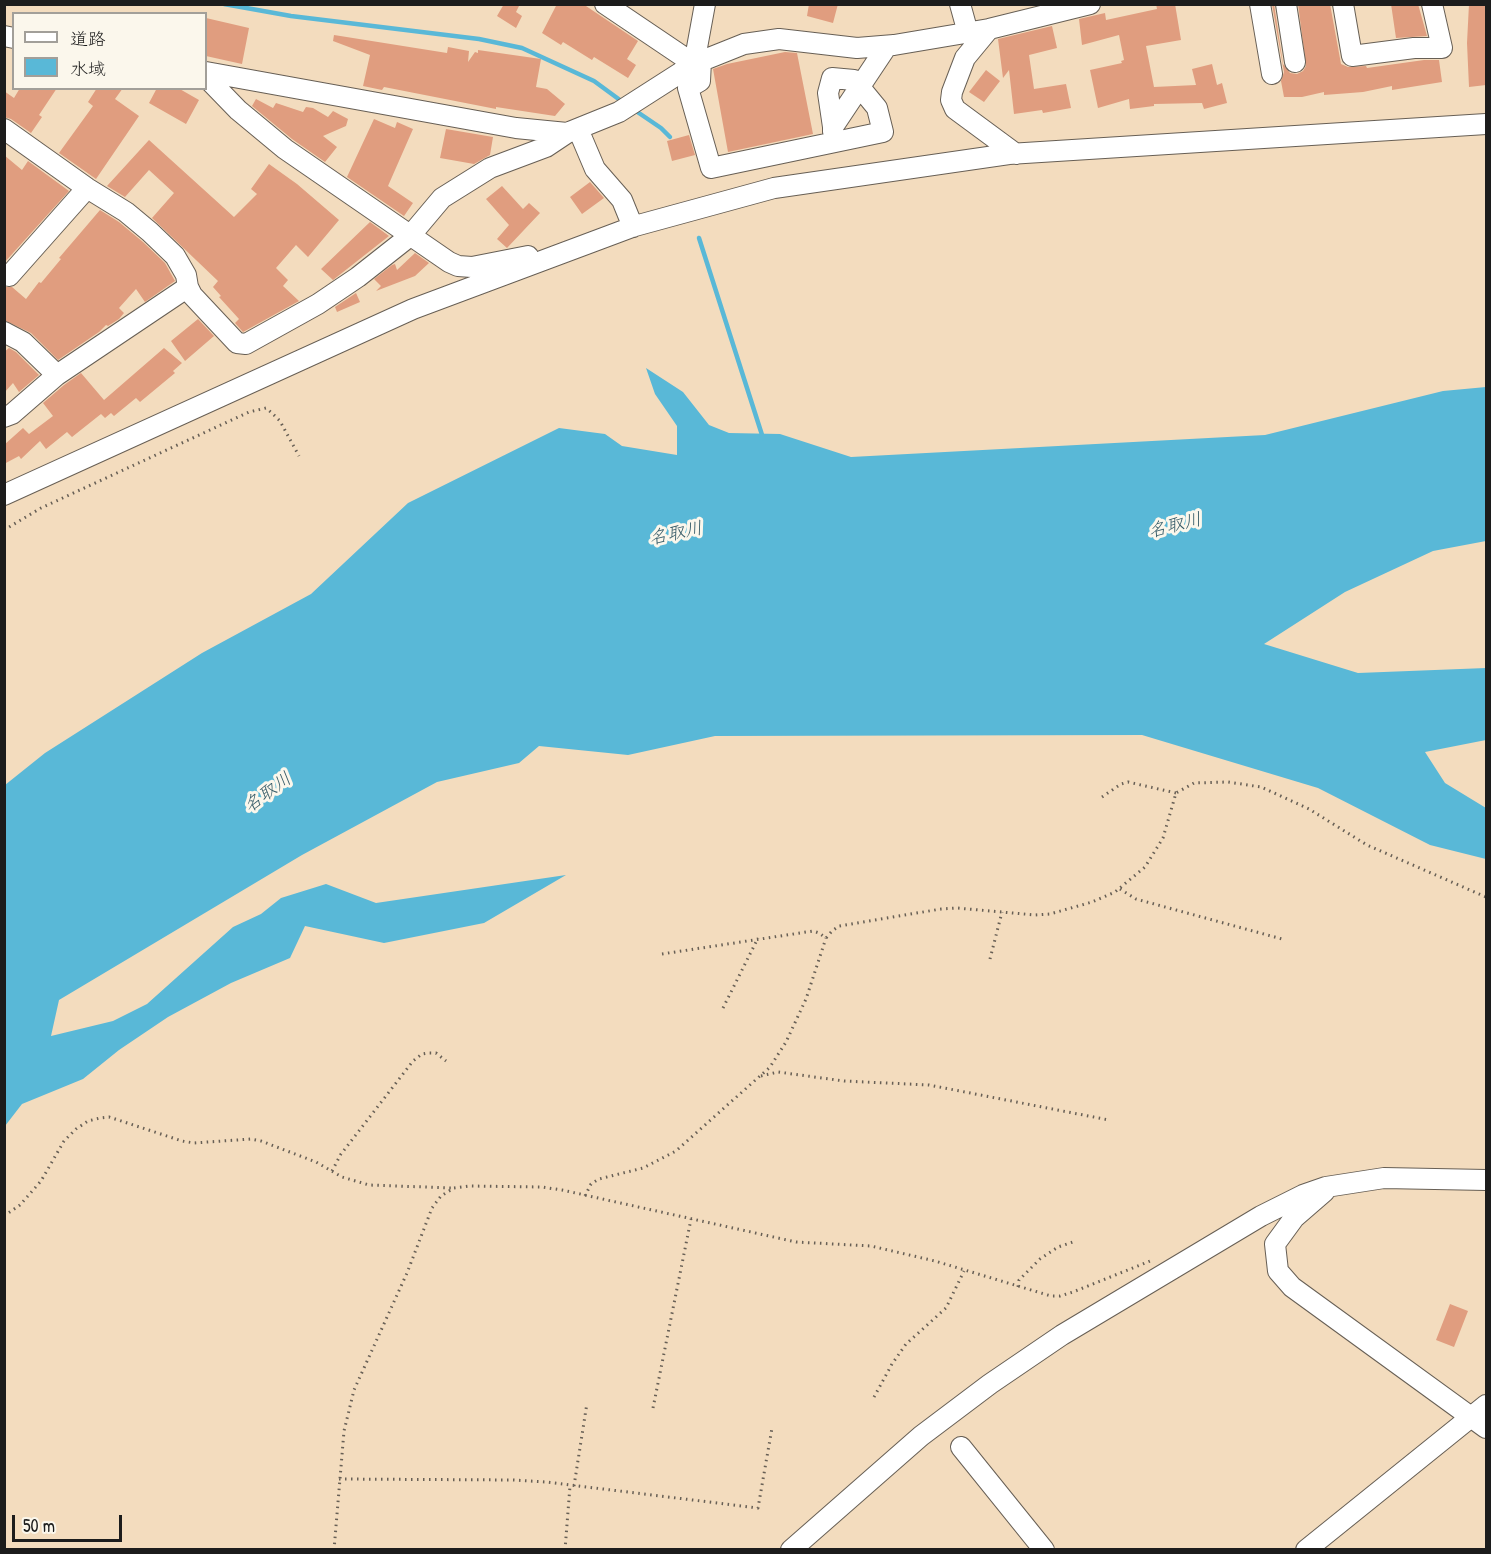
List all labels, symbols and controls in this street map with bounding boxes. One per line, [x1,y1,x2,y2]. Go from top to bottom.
legend [12,12,207,90]
text: 道路 [70,26,106,51]
text: 水域 [70,56,106,81]
water label: 名取川 [1146,509,1204,543]
water label: 名取川 [647,518,705,550]
water label: 名取川 [240,768,296,818]
scale bar [15,1503,124,1541]
text: 50 m [23,1513,55,1538]

